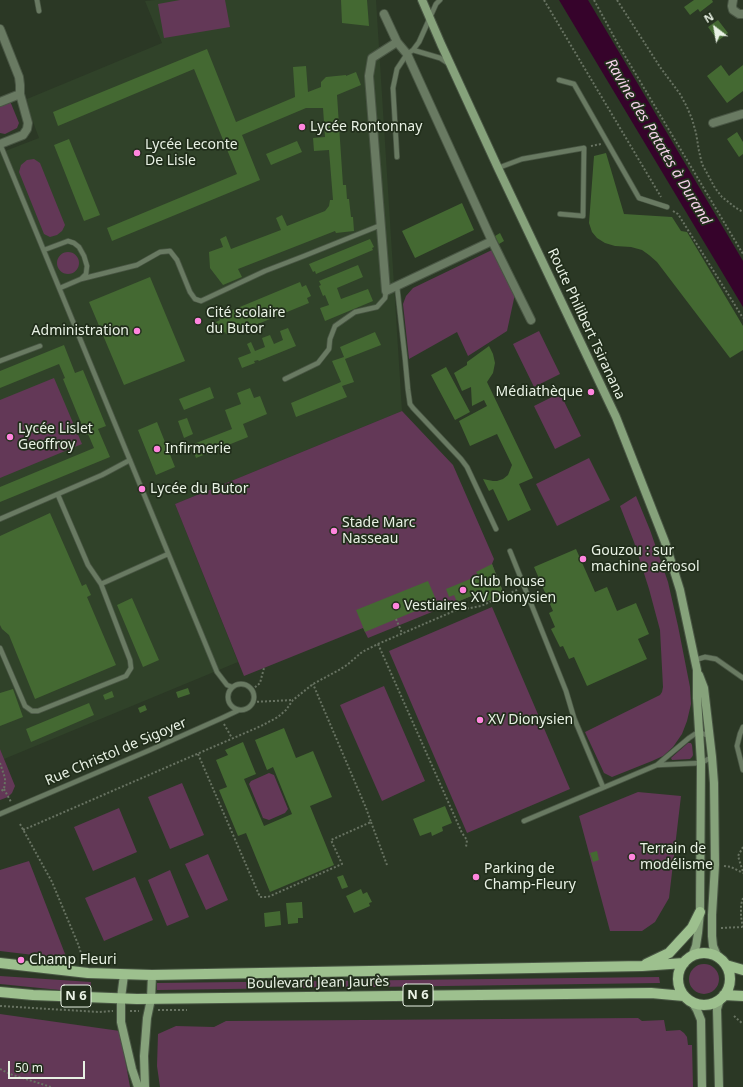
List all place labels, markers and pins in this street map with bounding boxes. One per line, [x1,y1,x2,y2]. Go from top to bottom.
place label: Lycée Rontonnay [310,119,422,135]
marker: Lycée Rontonnay [297,122,307,132]
place label: Lycée Leconte De Lisle [145,137,238,170]
marker: Lycée Leconte De Lisle [132,148,142,158]
place label: Cité scolaire du Butor [206,305,285,338]
marker: Cité scolaire du Butor [193,316,203,326]
place label: Administration [32,323,129,339]
marker: Administration [132,326,142,336]
place label: Médiathèque [496,384,583,400]
marker: Médiathèque [586,387,596,397]
place label: Lycée Lislet Geoffroy [18,421,93,454]
marker: Lycée Lislet Geoffroy [5,432,15,442]
place label: Infirmerie [165,441,231,457]
marker: Infirmerie [152,444,162,454]
place label: Lycée du Butor [150,481,249,497]
marker: Lycée du Butor [137,484,147,494]
place label: Stade Marc Nasseau [342,515,416,548]
marker: Stade Marc Nasseau [329,526,339,536]
place label: Gouzou : sur machine aérosol [591,543,700,576]
marker: Gouzou : sur machine aérosol [578,554,588,564]
place label: Club house XV Dionysien [471,574,556,606]
marker: Club house XV Dionysien [458,585,468,595]
place label: Vestiaires [404,598,467,614]
marker: Vestiaires [391,601,401,611]
place label: XV Dionysien [488,712,573,728]
marker: XV Dionysien [475,715,485,725]
place label: Terrain de modélisme [640,841,713,874]
marker: Terrain de modélisme [627,852,637,862]
place label: Parking de Champ-Fleury [484,861,576,894]
marker: Parking de Champ-Fleury [471,872,481,882]
place label: Champ Fleuri [29,952,117,968]
marker: Champ Fleuri [16,955,26,965]

